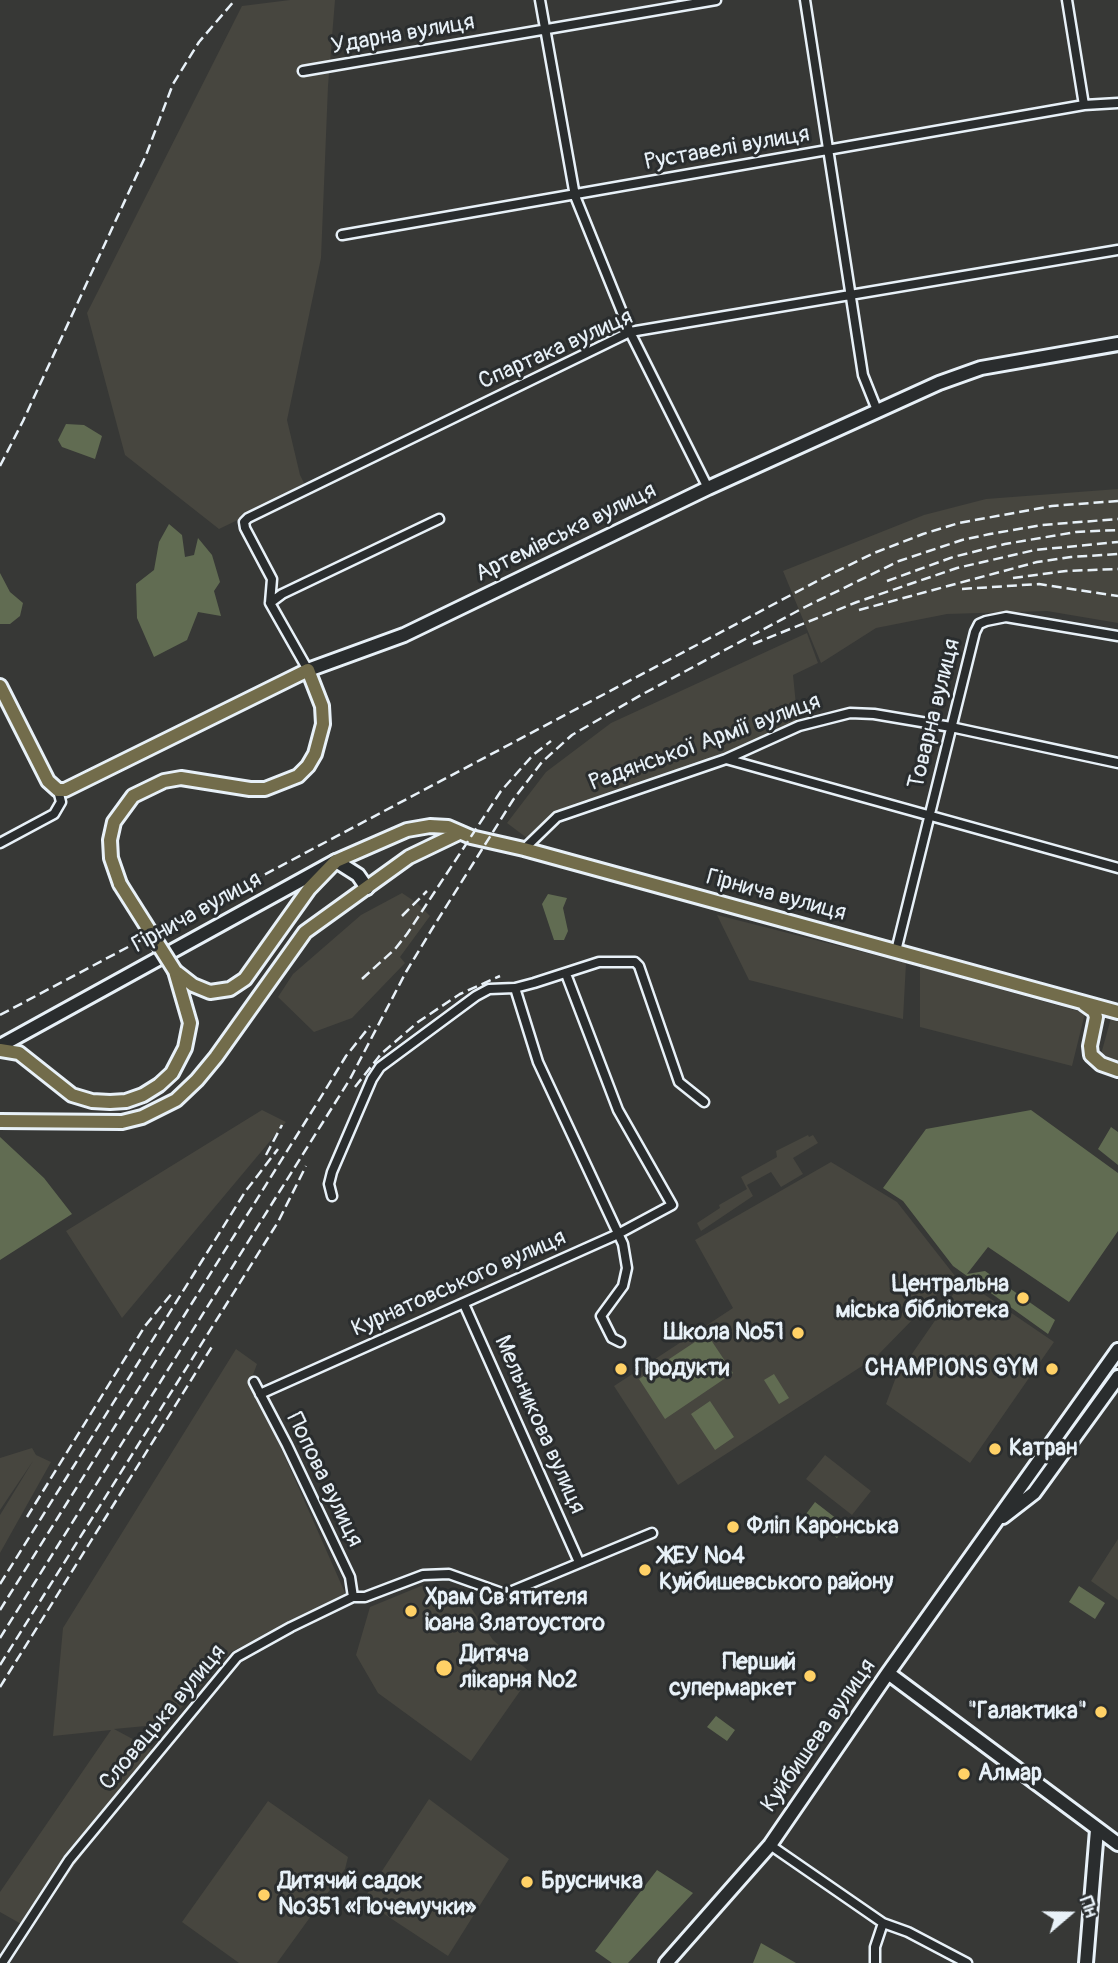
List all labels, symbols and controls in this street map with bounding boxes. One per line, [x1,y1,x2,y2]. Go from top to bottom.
street label: Ударна вулиця [329,9,477,61]
street label: Руставелі вулиця [642,121,812,177]
street label: Спартака вулиця [475,304,637,396]
street label: Артемівська вулиця [471,477,661,589]
street label: Товарна вулиця [903,636,967,792]
street label: Радянської Армії вулиця [586,688,824,798]
street label: Гірнича вулиця [703,864,849,928]
street label: Гірнича вулиця [127,866,267,960]
street label: Курнатовського вулиця [348,1224,570,1344]
place label: Центральна міська бібліотека [835,1271,1009,1325]
marker: Центральна міська бібліотека [1015,1290,1031,1306]
place label: Школа №51 [664,1319,784,1347]
marker: Школа №51 [790,1325,806,1341]
street label: Мельникова вулиця [487,1332,591,1518]
place label: Продукти [635,1355,729,1383]
place label: CHAMPIONS GYM [865,1355,1038,1383]
marker: Продукти [613,1361,629,1377]
marker: CHAMPIONS GYM [1044,1361,1060,1377]
street label: Попова вулиця [280,1408,368,1552]
place label: Катран [1009,1435,1077,1463]
marker: Катран [987,1441,1003,1457]
place label: Фліп Каронська [747,1513,899,1541]
marker: Фліп Каронська [725,1519,741,1535]
place label: ЖЕУ №4 Куйбишевського району [659,1543,893,1597]
marker: ЖЕУ №4 Куйбишевського району [637,1562,653,1578]
place label: Храм Св'ятителя іоана Златоустого [425,1584,605,1638]
marker: Храм Св'ятителя іоана Златоустого [403,1603,419,1619]
street label: Словацька вулиця [94,1639,232,1797]
place label: Дитяча лікарня №2 [460,1641,578,1695]
place label: Перший супермаркет [669,1649,796,1703]
street label: Куйбишева вулиця [756,1654,882,1818]
marker: Дитяча лікарня №2 [434,1658,454,1678]
marker: Перший супермаркет [802,1668,818,1684]
place label: "Галактика" [968,1698,1087,1726]
marker: "Галактика" [1093,1704,1109,1720]
place label: Алмар [978,1760,1042,1788]
marker: Алмар [956,1766,972,1782]
place label: Дитячий садок №351 «Почемучки» [278,1868,476,1922]
place label: Брусничка [541,1868,643,1896]
marker: Брусничка [519,1874,535,1890]
north arrow [1034,1879,1104,1949]
marker: Дитячий садок №351 «Почемучки» [256,1887,272,1903]
text: Пн [1074,1893,1104,1921]

